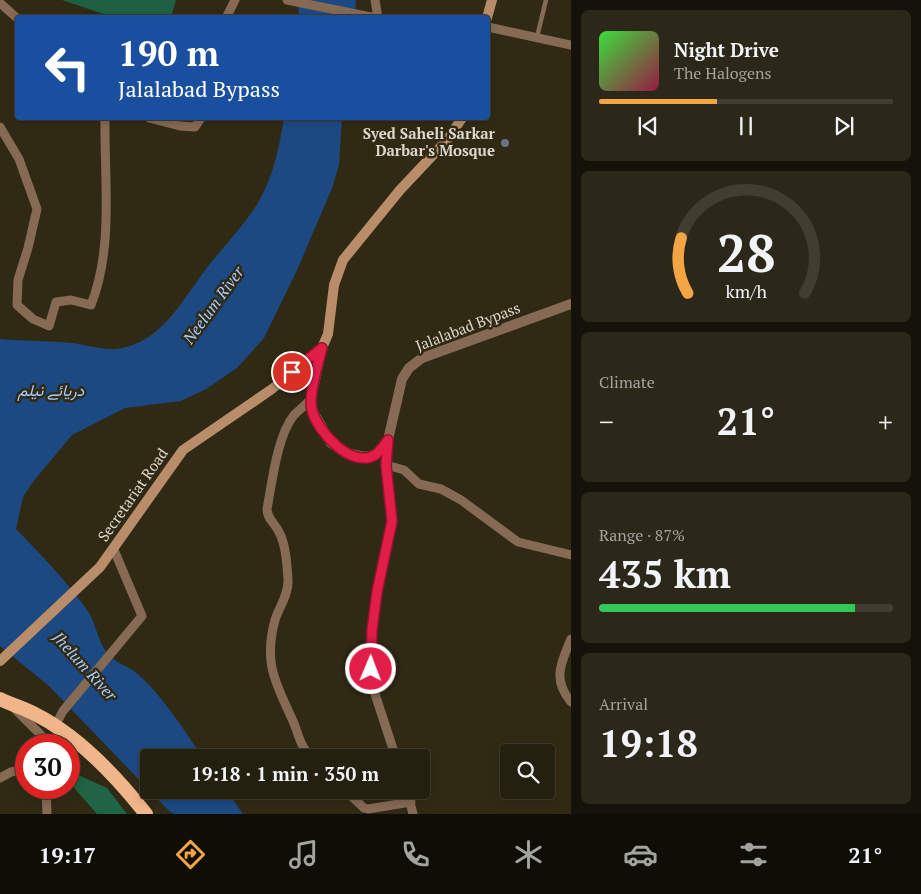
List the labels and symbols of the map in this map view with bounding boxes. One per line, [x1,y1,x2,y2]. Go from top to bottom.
place label: Syed Saheli Sarkar Darbar's Mosque [363,123,496,160]
marker: Syed Saheli Sarkar Darbar's Mosque [499,137,511,149]
water label: Neelum River [177,261,249,349]
street label: Jalalabad Bypass [412,297,523,355]
pin [271,351,313,393]
water label: دریائے نیلم [17,379,85,401]
street label: Secretariat Road [93,444,172,545]
water label: Jhelum River [47,626,122,706]
position arrow [344,642,396,694]
speed limit sign: 30 [15,734,80,799]

